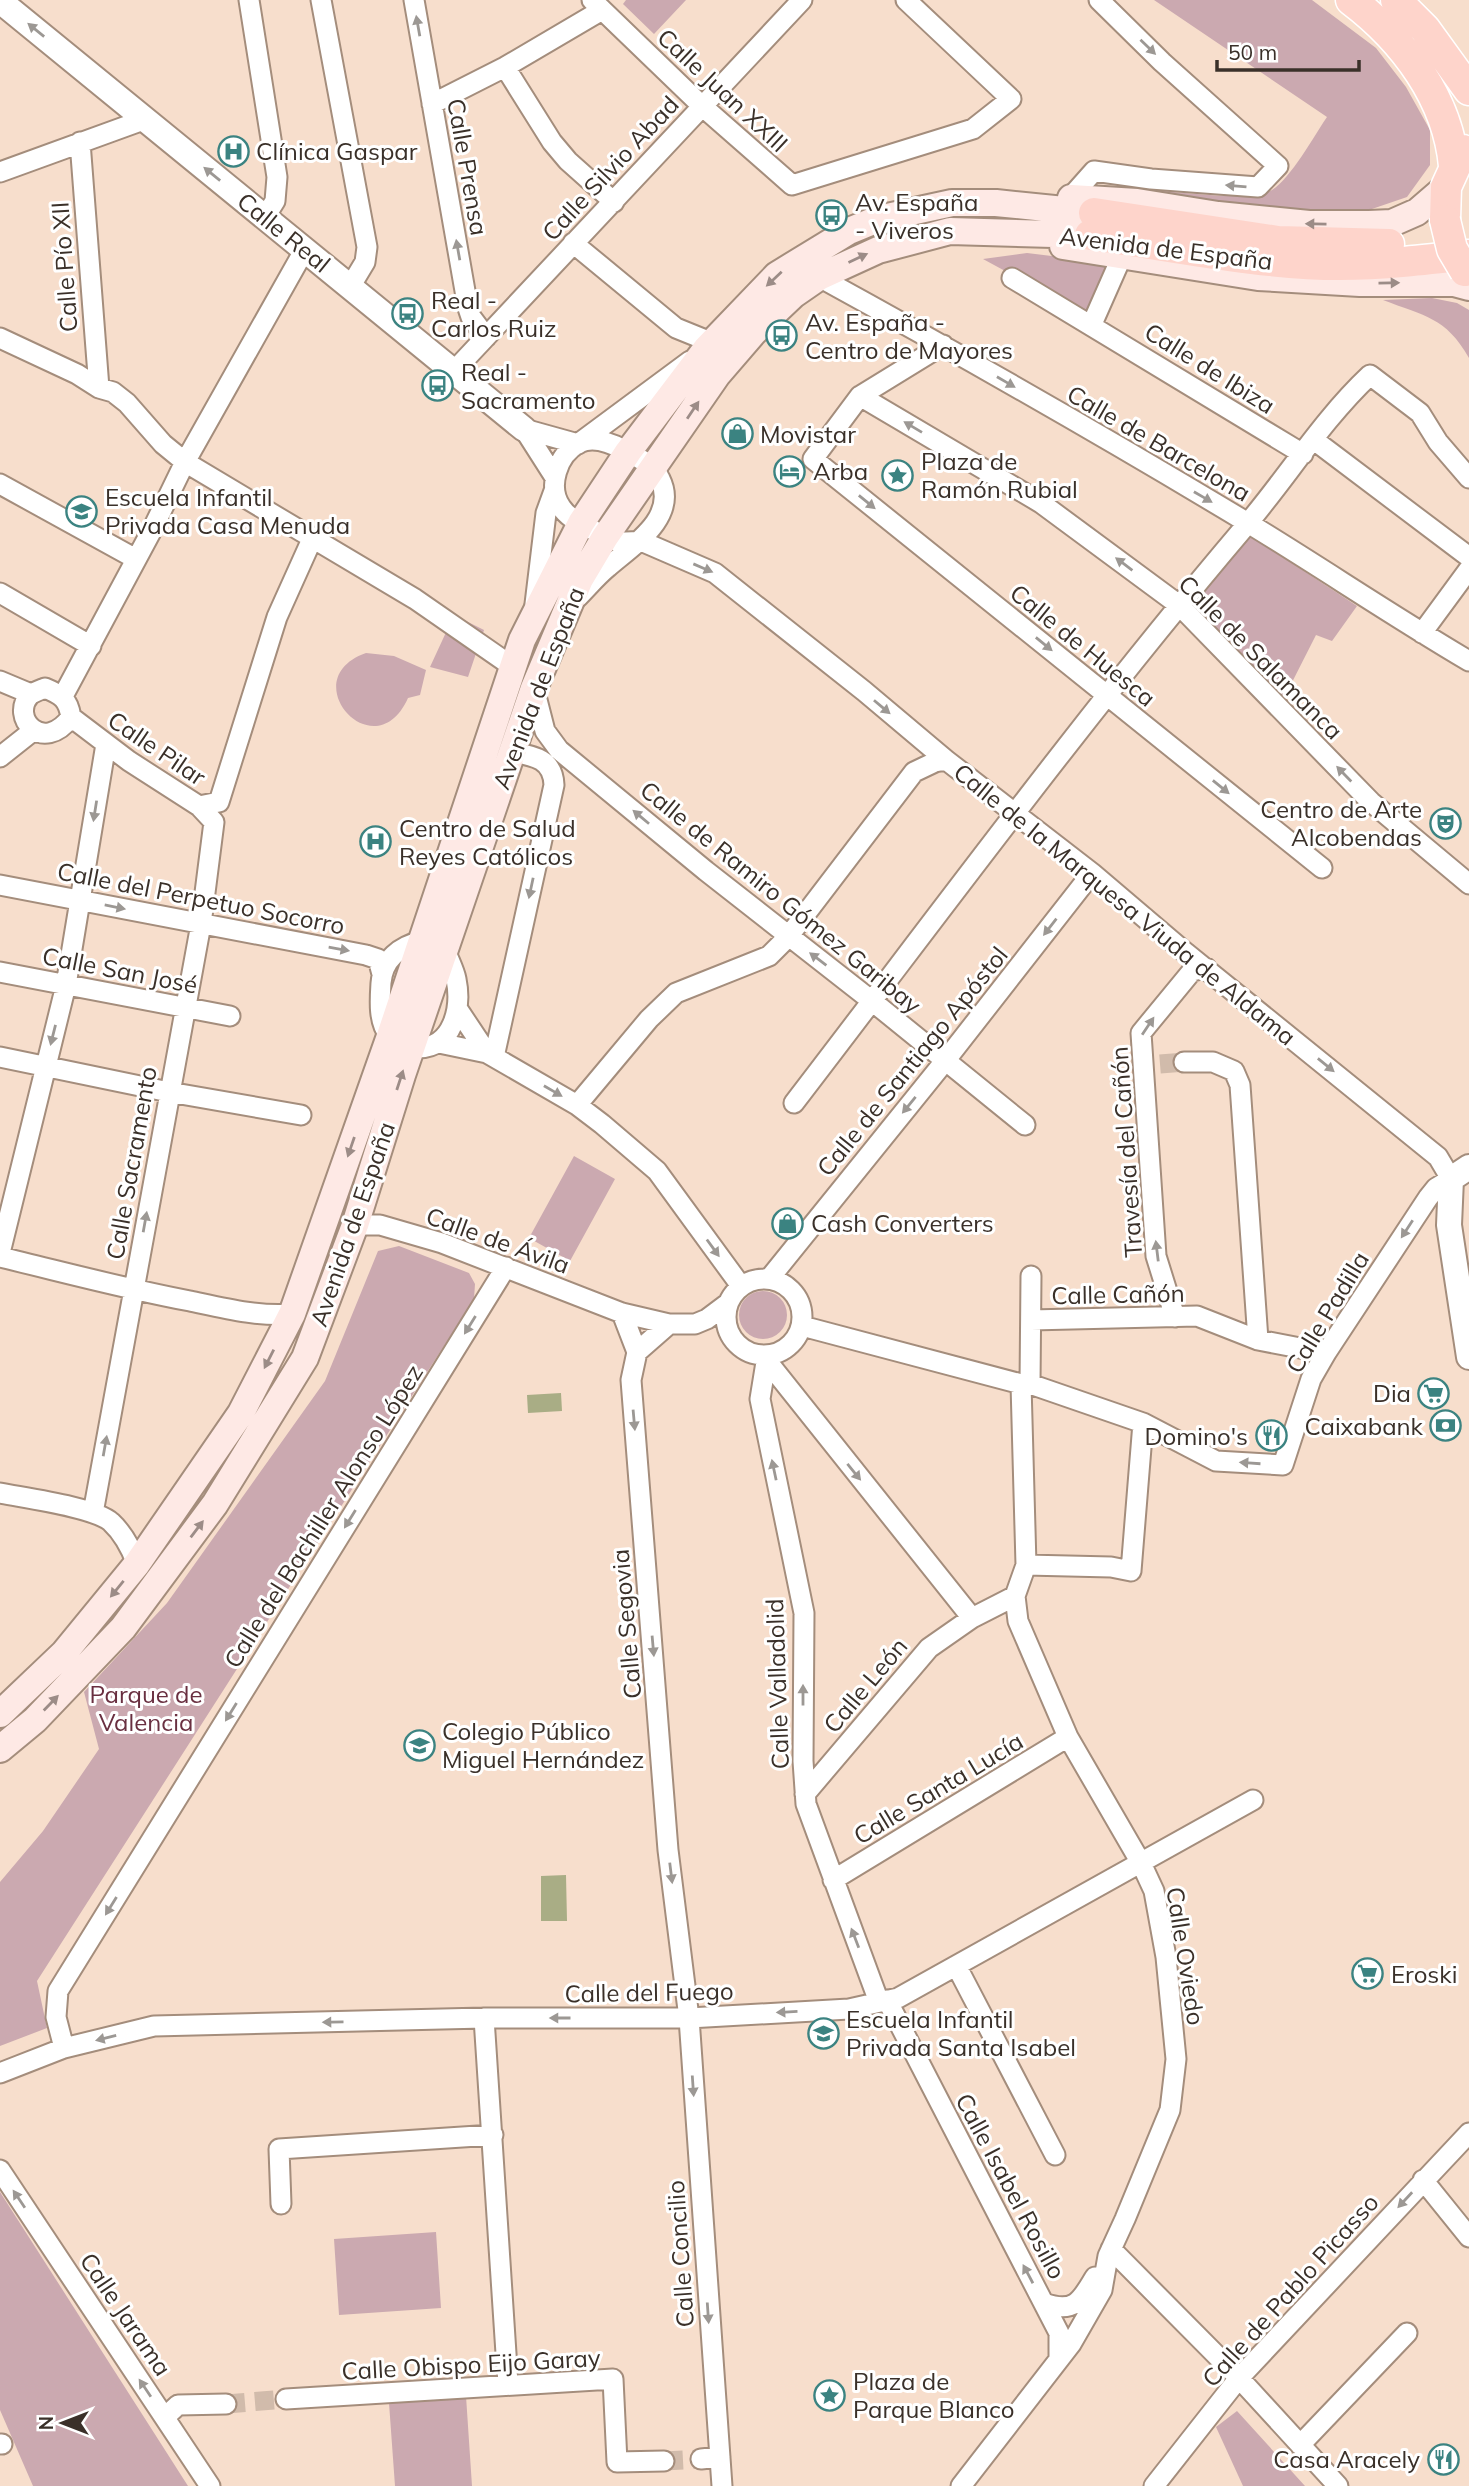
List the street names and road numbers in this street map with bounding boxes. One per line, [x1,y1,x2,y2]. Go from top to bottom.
street label: Calle Juan XXIII [651,22,795,158]
street label: Calle Silvio Abad [535,89,685,247]
street label: Calle Prensa [441,96,495,238]
street label: Calle Real [232,186,336,278]
street label: Calle Pío XII [44,201,84,333]
street label: Avenida de España [1058,220,1274,276]
street label: Calle de Ibiza [1139,316,1281,420]
street label: Calle de Barcelona [1062,378,1256,508]
street label: Calle de Salamanca [1173,569,1349,745]
street label: Calle de Huesca [1004,577,1162,713]
street label: Avenida de España [486,583,590,793]
street label: Calle Pilar [102,704,212,792]
street label: Calle de la Marquesa Viuda de Aldama [948,757,1302,1051]
street label: Calle de Ramiro Gómez Garibay [634,774,928,1020]
street label: Calle del Perpetuo Socorro [55,855,347,941]
street label: Calle San José [40,940,200,1000]
street label: Calle de Santiago Apóstol [810,940,1014,1182]
street label: Travesía del Cañón [1104,1046,1148,1258]
street label: Calle Sacramento [99,1064,163,1262]
street label: Avenida de España [303,1118,401,1330]
street label: Calle de Ávila [422,1200,574,1280]
street label: Calle Padilla [1279,1246,1375,1378]
street label: Calle Cañón [1051,1278,1185,1310]
street label: Calle del Bachiller Alonso López [217,1359,429,1673]
street label: Calle Segovia [605,1548,647,1700]
street label: Calle Valladolid [759,1598,795,1770]
street label: Calle León [817,1631,913,1739]
street label: Calle Santa Lucía [848,1726,1028,1850]
street label: Calle Oviedo [1160,1885,1212,2027]
street label: Calle del Fuego [564,1976,734,2008]
street label: Calle Isabel Rosillo [949,2088,1073,2284]
street label: Calle Concilio [660,2180,700,2328]
street label: Calle de Pablo Picasso [1195,2187,1385,2393]
street label: Calle Jarama [74,2247,178,2381]
street label: Calle Obispo Eijo Garay [341,2342,601,2386]

